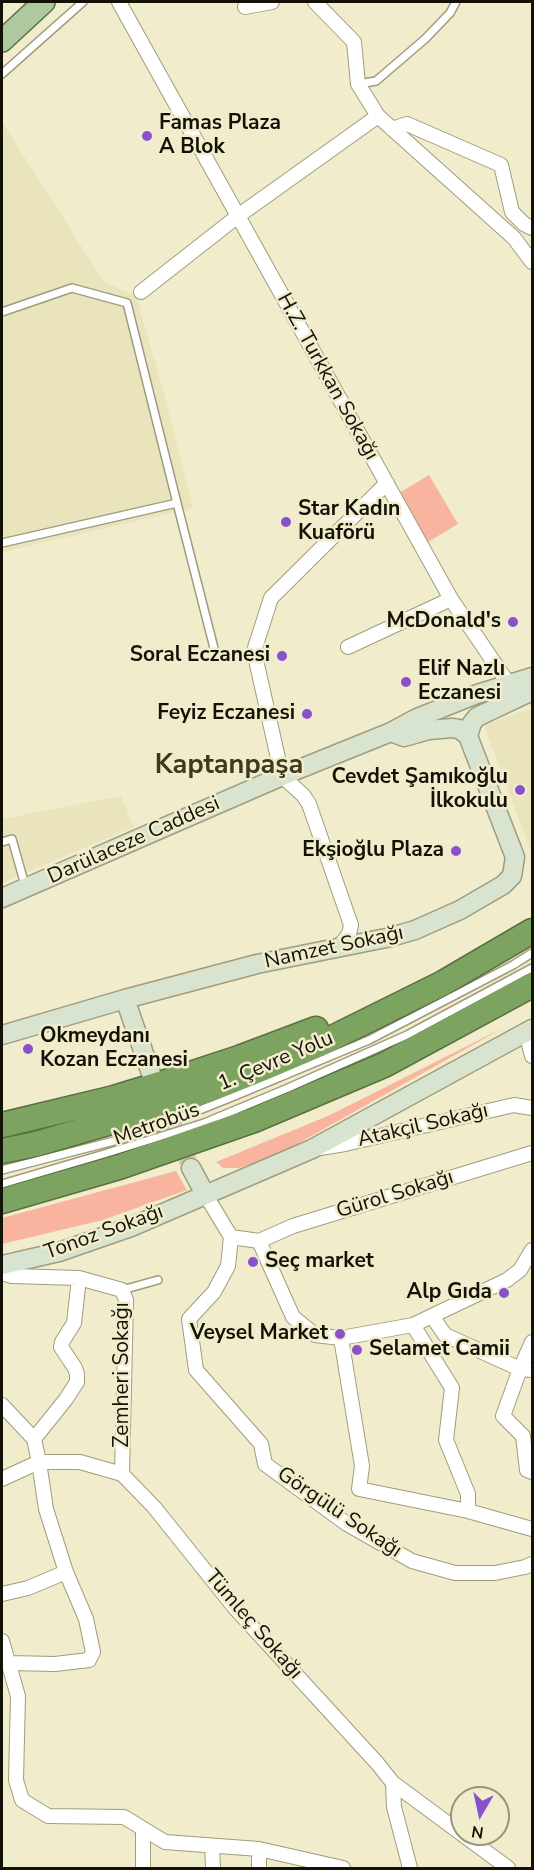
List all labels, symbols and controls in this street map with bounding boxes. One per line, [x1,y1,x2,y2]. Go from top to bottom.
place label: Famas Plaza A Blok [159,111,281,161]
marker: Famas Plaza A Blok [140,129,154,143]
street label: H.Z. Turkkan Sokağı [271,289,383,465]
place label: Star Kadın Kuaförü [298,497,400,547]
marker: Star Kadın Kuaförü [279,515,293,529]
place label: McDonald's [386,609,501,635]
marker: McDonald's [506,615,520,629]
place label: Soral Eczanesi [130,643,270,669]
marker: Soral Eczanesi [275,649,289,663]
place label: Elif Nazlı Eczanesi [418,657,505,707]
marker: Elif Nazlı Eczanesi [399,675,413,689]
place label: Feyiz Eczanesi [157,701,295,727]
marker: Feyiz Eczanesi [300,707,314,721]
district label: Kaptanpaşa [155,750,303,782]
place label: Cevdet Şamıkoğlu İlkokulu [332,765,508,815]
marker: Cevdet Şamıkoğlu İlkokulu [513,783,527,797]
street label: Darülaceze Caddesi [44,792,224,890]
place label: Ekşioğlu Plaza [302,838,444,864]
marker: Ekşioğlu Plaza [449,844,463,858]
street label: Namzet Sokağı [262,921,406,975]
place label: Okmeydanı Kozan Eczanesi [40,1024,188,1074]
street label: 1. Çevre Yolu [215,1026,337,1098]
marker: Okmeydanı Kozan Eczanesi [21,1042,35,1056]
street label: Metrobüs [111,1098,203,1152]
street label: Atakçil Sokağı [355,1099,491,1153]
street label: Gürol Sokağı [333,1165,457,1225]
street label: Tonoz Sokağı [41,1200,167,1266]
place label: Seç market [265,1249,374,1275]
marker: Seç market [246,1255,260,1269]
place label: Alp Gıda [407,1280,492,1306]
marker: Alp Gıda [497,1286,511,1300]
street label: Zemheri Sokağı [110,1302,136,1448]
place label: Veysel Market [190,1321,328,1347]
marker: Veysel Market [333,1327,347,1341]
place label: Selamet Camii [369,1337,510,1363]
marker: Selamet Camii [350,1343,364,1357]
street label: Görgülü Sokağı [272,1462,406,1564]
street label: Tümleç Sokağı [199,1565,307,1685]
north arrow [450,1786,510,1846]
text: N [470,1820,485,1844]

